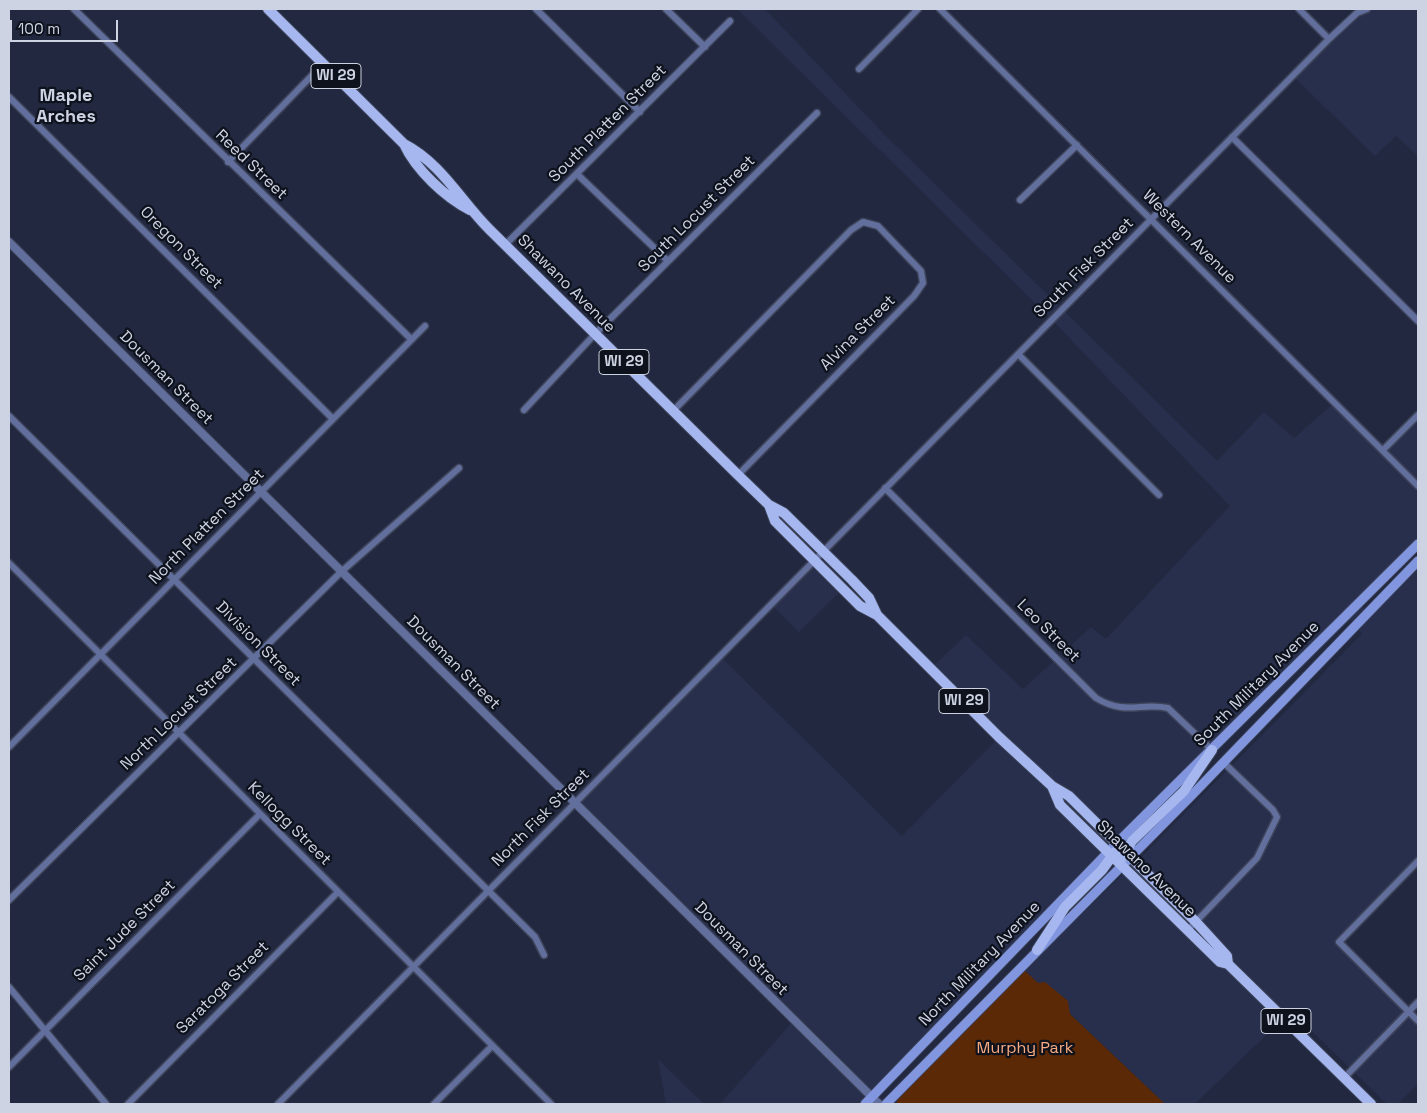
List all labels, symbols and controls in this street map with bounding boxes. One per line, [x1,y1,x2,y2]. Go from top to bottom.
scale bar [12,10,120,42]
text: 100 m [18,19,60,38]
street label: South Platten Street [545,61,671,187]
road number: WI 29 [311,64,361,88]
district label: Maple Arches [36,85,96,128]
street label: Reed Street [211,126,291,204]
street label: South Locust Street [635,152,759,276]
street label: Western Avenue [1138,186,1240,288]
street label: Oregon Street [136,203,226,293]
street label: South Fisk Street [1030,214,1138,322]
street label: Shawano Avenue [513,231,619,337]
street label: Alvina Street [816,291,900,375]
street label: Dousman Street [115,327,217,429]
road number: WI 29 [599,350,649,374]
street label: North Platten Street [145,465,269,589]
street label: Leo Street [1013,596,1083,666]
street label: Division Street [212,598,304,690]
street label: Dousman Street [402,612,504,714]
street label: South Military Avenue [1190,617,1324,751]
street label: North Locust Street [117,653,241,775]
road number: WI 29 [939,688,989,714]
street label: North Fisk Street [488,765,594,871]
street label: Kellogg Street [243,778,335,870]
street label: Shawano Avenue [1092,817,1200,921]
street label: Saint Jude Street [70,876,180,986]
street label: North Military Avenue [915,897,1045,1031]
street label: Dousman Street [690,898,792,1000]
street label: Saratoga Street [173,938,273,1038]
road number: WI 29 [1261,1008,1311,1034]
park label: Murphy Park [977,1039,1073,1059]

